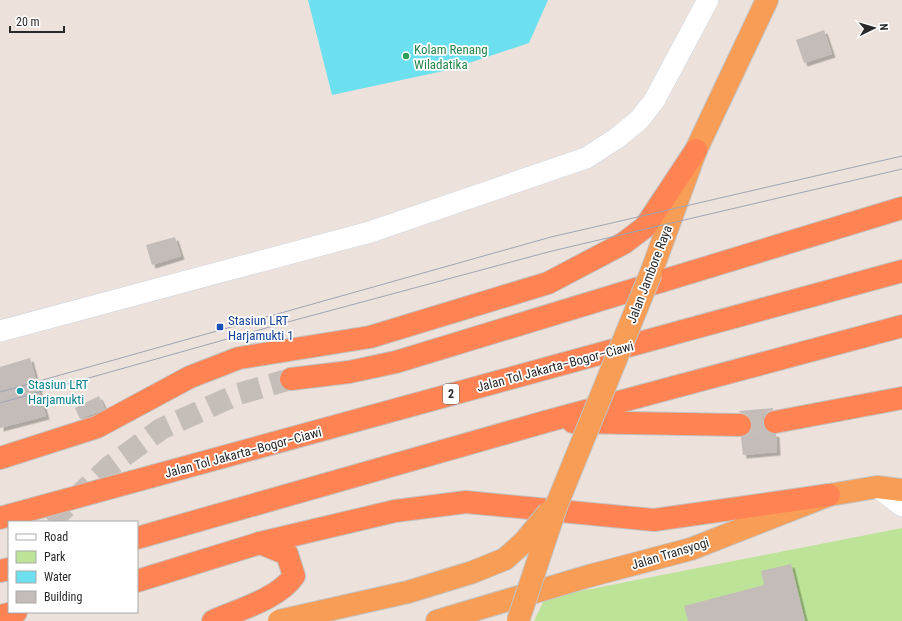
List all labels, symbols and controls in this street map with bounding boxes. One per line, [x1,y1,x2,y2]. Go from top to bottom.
scale bar [10,8,64,34]
north arrow [854,8,894,48]
text: 20 m [16,15,40,29]
text: N [877,23,890,31]
place label: Kolam Renang Wiladatika [414,42,488,72]
marker: Kolam Renang Wiladatika [401,51,411,61]
street label: Jalan Jambore Raya [624,223,675,325]
place label: Stasiun LRT Harjamukti 1 [228,313,294,343]
marker: Stasiun LRT Harjamukti 1 [215,322,225,332]
street label: Jalan Tol Jakarta–Bogor–Ciawi [475,338,635,395]
place label: Stasiun LRT Harjamukti [28,377,89,407]
road number: 2 [443,384,459,404]
marker: Stasiun LRT Harjamukti [15,386,25,396]
street label: Jalan Tol Jakarta–Bogor–Ciawi [163,424,323,481]
legend [8,521,138,613]
text: Road [44,530,68,544]
street label: Jalan Transyogi [629,535,711,572]
text: Park [44,550,66,564]
text: Water [44,570,72,584]
text: Building [44,590,82,604]

